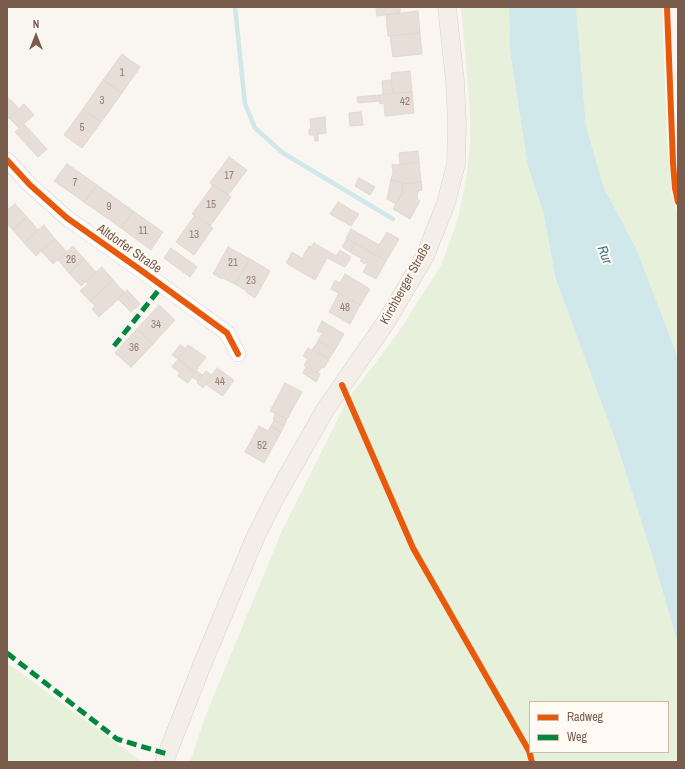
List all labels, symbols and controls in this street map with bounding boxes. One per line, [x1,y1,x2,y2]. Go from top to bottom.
north arrow [16,16,56,56]
text: N [33,17,39,31]
house number: 1 [119,66,125,80]
house number: 3 [99,94,105,108]
house number: 42 [400,95,410,109]
house number: 5 [79,121,85,135]
house number: 17 [224,169,234,183]
house number: 7 [72,176,78,190]
house number: 15 [206,198,216,212]
house number: 9 [106,200,112,214]
street label: Altdorfer Straße [94,221,164,277]
house number: 11 [138,224,148,238]
house number: 13 [189,228,199,242]
street label: Kirchberger Straße [377,241,435,327]
water label: Rur [593,243,615,267]
house number: 26 [66,253,76,267]
house number: 21 [228,256,238,270]
house number: 23 [246,274,256,288]
house number: 48 [340,301,350,315]
house number: 34 [151,318,161,332]
house number: 36 [129,341,139,355]
house number: 44 [215,375,225,389]
house number: 52 [257,439,267,453]
legend [529,701,669,753]
text: Radweg [567,709,603,725]
text: Weg [567,729,587,745]

